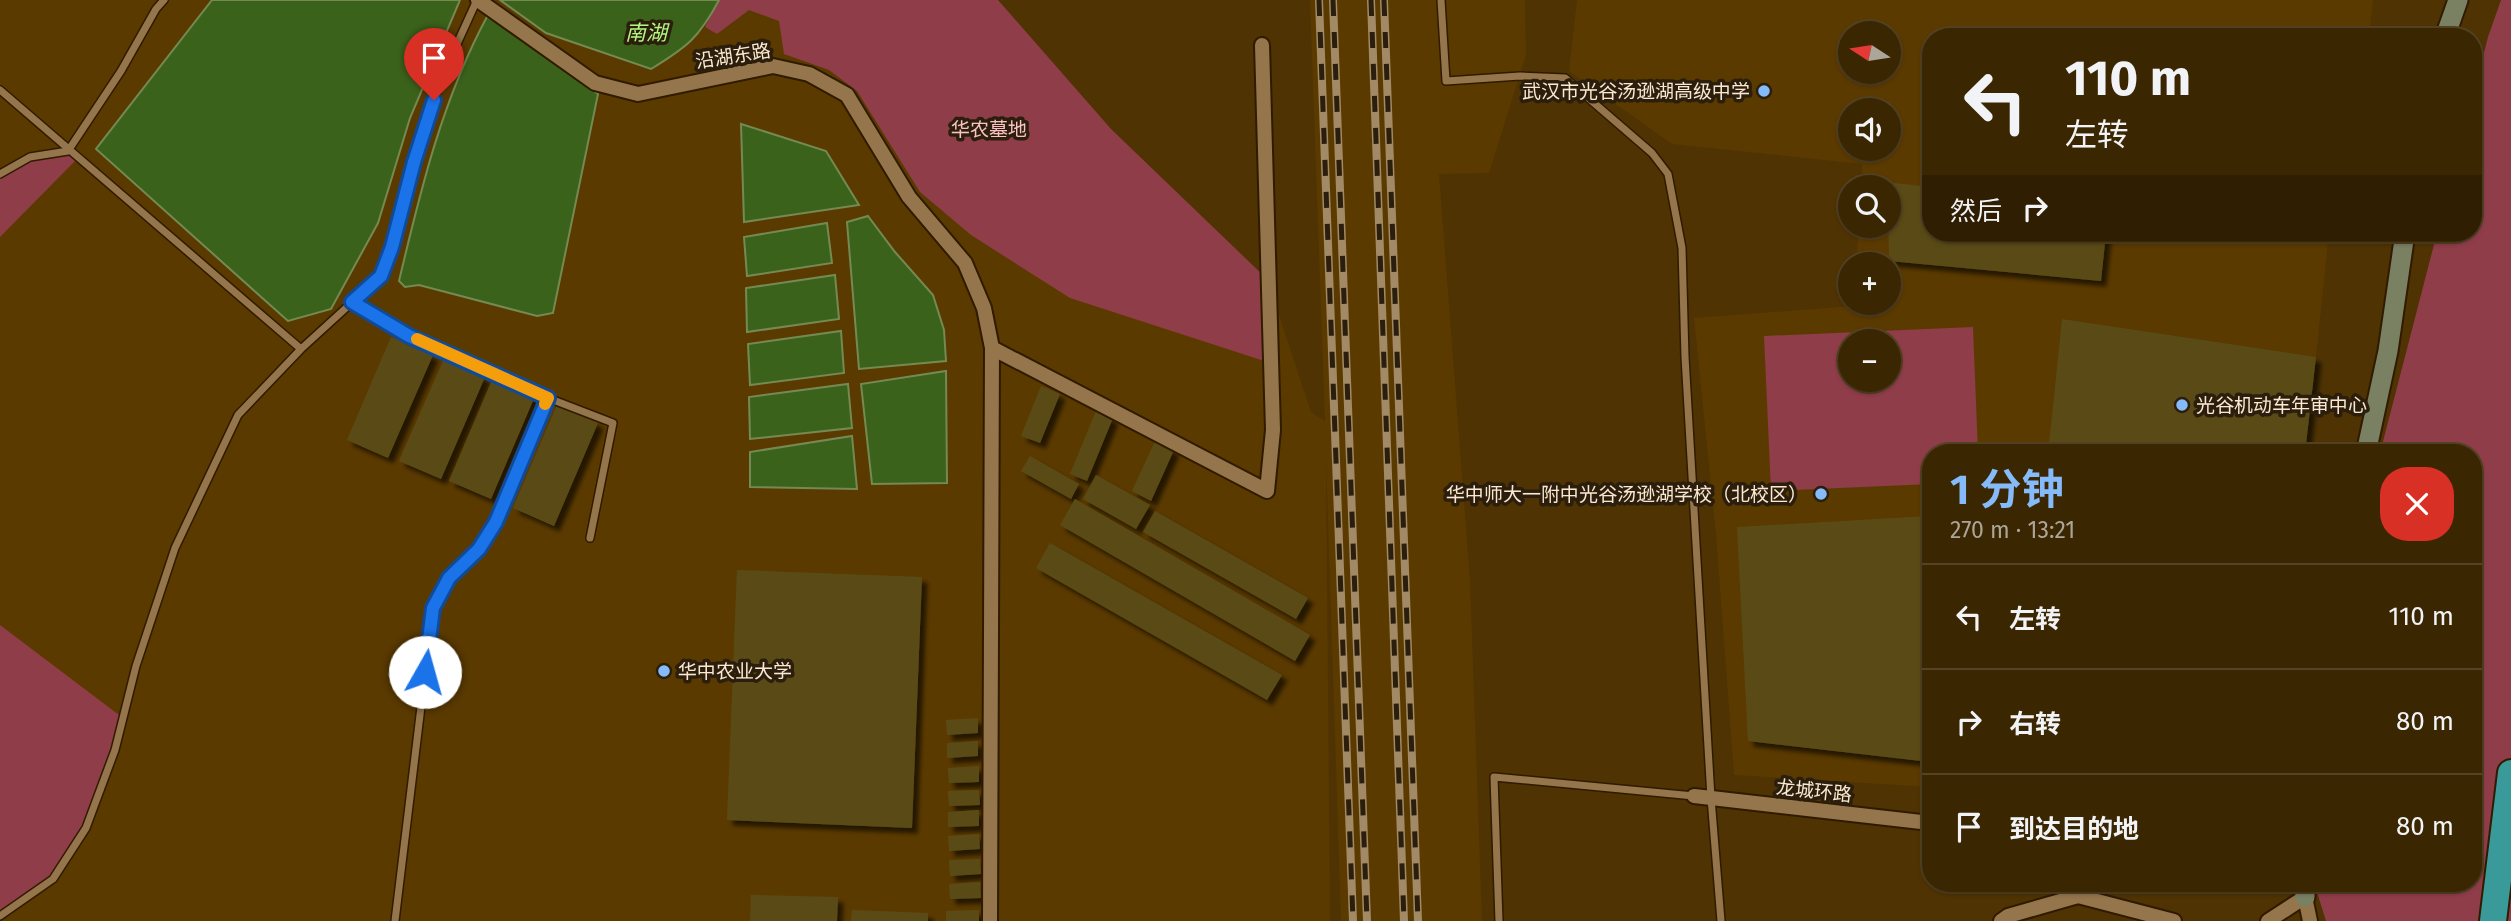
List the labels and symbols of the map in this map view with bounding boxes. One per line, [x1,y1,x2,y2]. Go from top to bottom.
water label: 南湖 [625,20,670,46]
north arrow [1838,21,1900,84]
pin [404,28,464,100]
street label: 沿湖东路 [694,39,772,73]
place label: 武汉市光谷汤逊湖高级中学 [1522,80,1750,103]
marker: 武汉市光谷汤逊湖高级中学 [1756,83,1772,99]
park label: 华农墓地 [951,118,1027,141]
place label: 光谷机动车年审中心 [2196,394,2367,417]
marker: 光谷机动车年审中心 [2174,397,2190,413]
place label: 华中师大一附中光谷汤逊湖学校（北校区） [1446,483,1807,506]
marker: 华中师大一附中光谷汤逊湖学校（北校区） [1813,486,1829,502]
position arrow [388,635,462,709]
place label: 华中农业大学 [678,660,792,683]
marker: 华中农业大学 [656,663,672,679]
street label: 龙城环路 [1775,776,1853,806]

